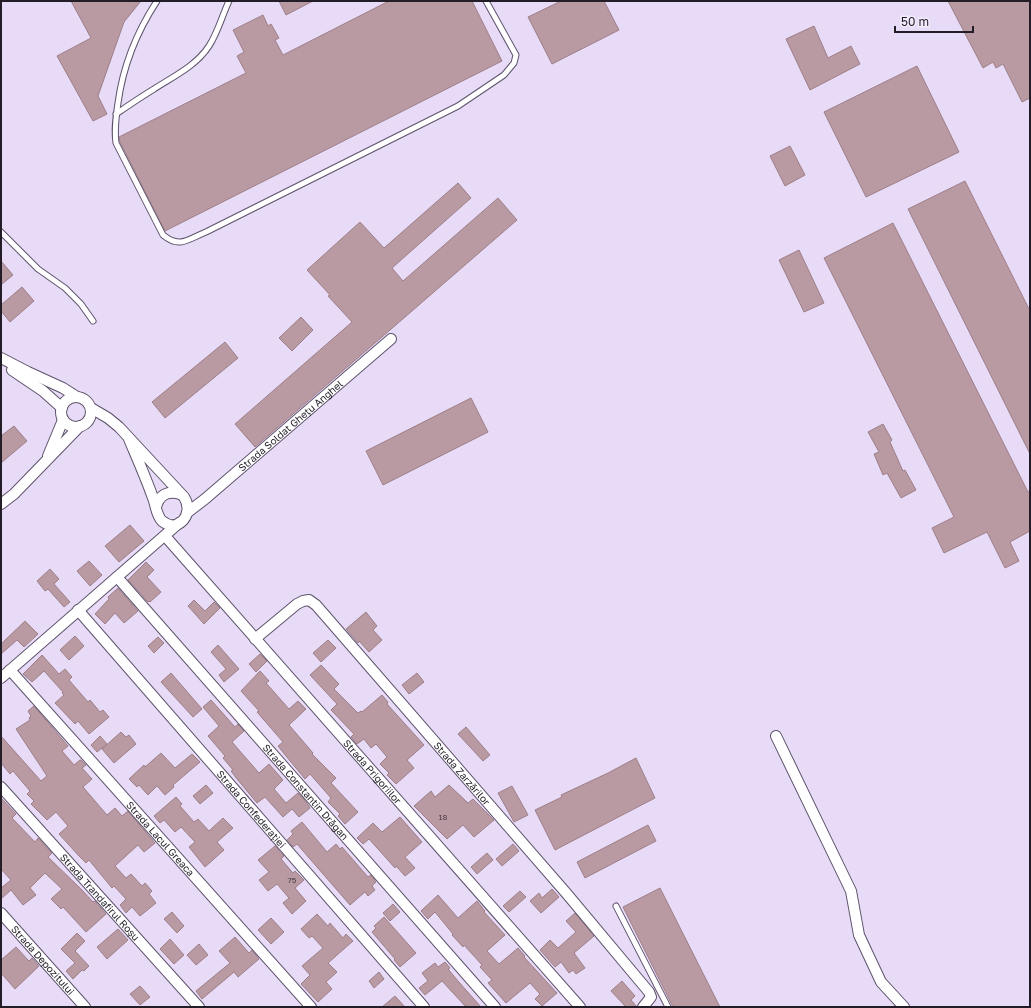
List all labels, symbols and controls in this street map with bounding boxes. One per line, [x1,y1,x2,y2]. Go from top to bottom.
scale bar [895,8,973,34]
text: 50 m [901,14,929,29]
street label: Strada Soldat Ghețu Anghel [236,377,345,474]
street label: Strada Prigoriilor [341,737,404,806]
street label: Strada Zarzărilor [431,739,493,808]
street label: Strada Constantin Drăgan [260,741,351,842]
street label: Strada Confederației [214,768,288,850]
street label: Strada Lacul Greaca [124,799,197,878]
house number: 18 [439,812,447,822]
street label: Strada Trandafirul Roșu [58,851,142,943]
house number: 75 [288,875,297,885]
street label: Strada Depozitului [9,923,77,997]

